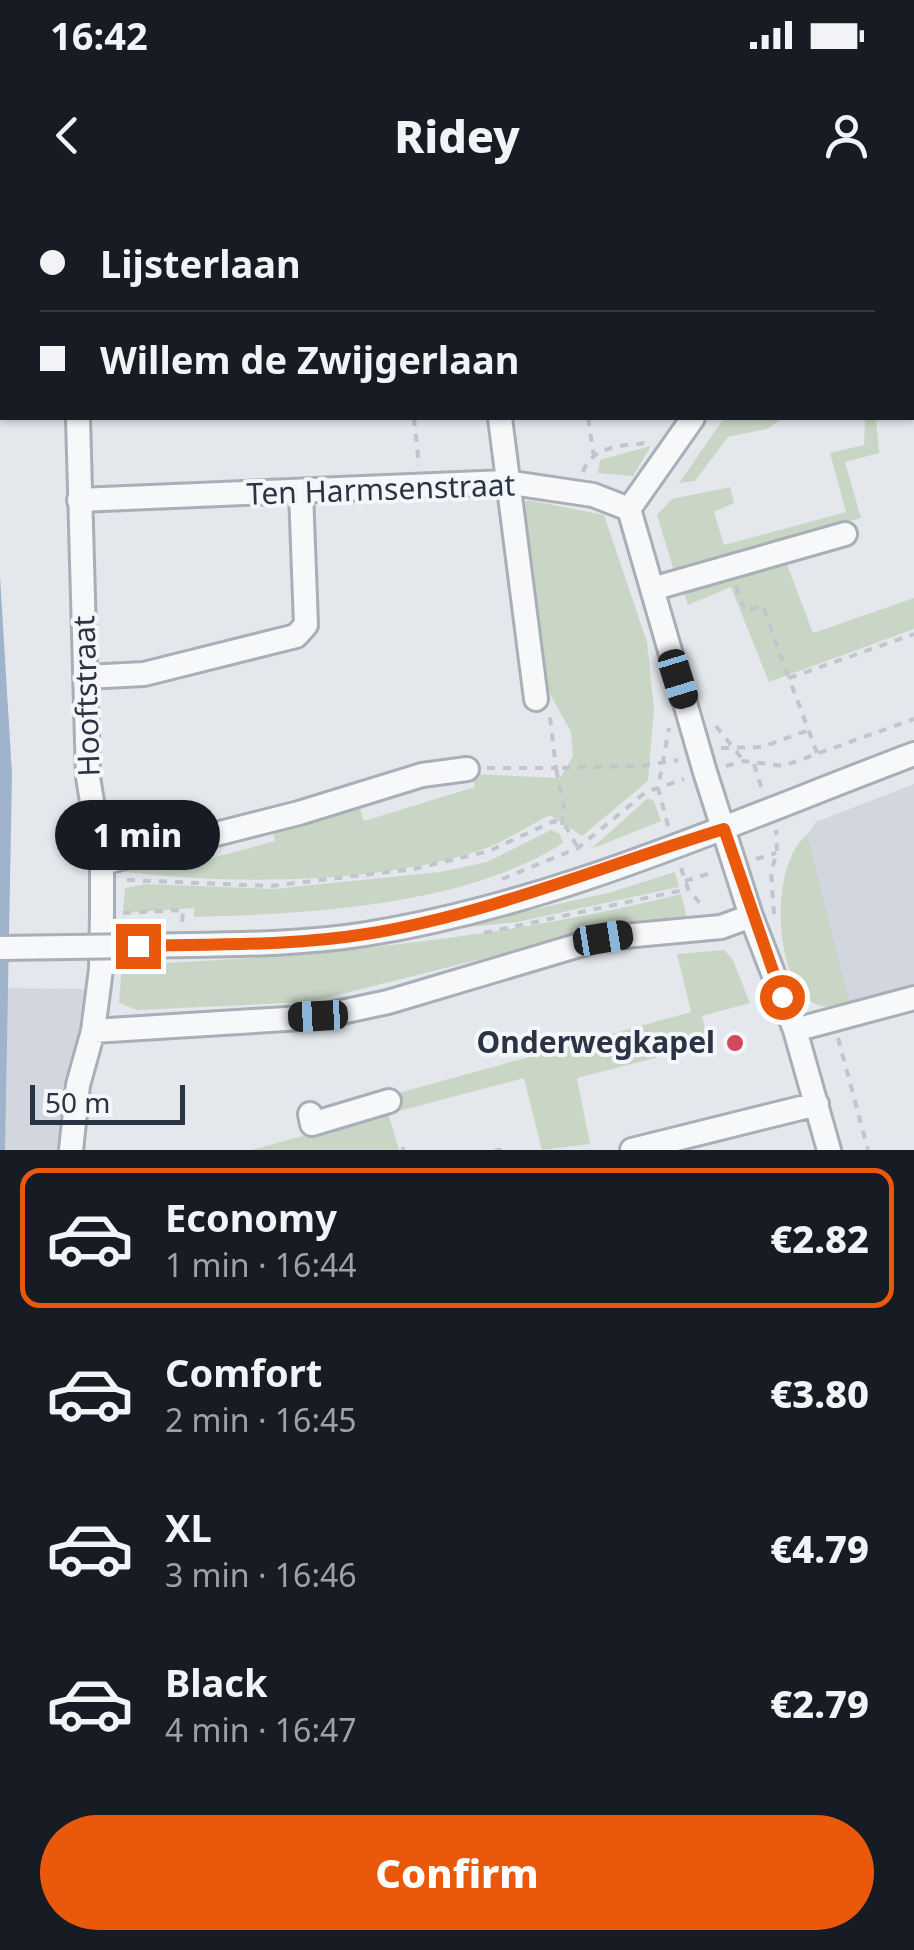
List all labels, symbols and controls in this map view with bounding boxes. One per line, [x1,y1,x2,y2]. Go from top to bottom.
text: 16:42 [50,9,148,61]
text: Ridey [394,105,520,166]
icon: back [40,108,95,163]
icon: person [819,108,874,163]
text: Lijsterlaan [100,237,301,289]
text: Willem de Zwijgerlaan [100,333,519,385]
street label: Ten Harmsenstraat [246,463,516,514]
street label: Hooftstraat [62,615,109,777]
car [655,646,701,712]
callout: 1 min [56,801,220,871]
text: 1 min [93,813,182,856]
car [571,918,635,958]
route end [116,924,161,969]
route start [760,975,805,1020]
car [287,999,349,1033]
place label: Onderwegkapel [477,1021,715,1062]
marker: Onderwegkapel [724,1032,746,1054]
scale bar [30,1080,185,1124]
text: 50 m [45,1083,111,1121]
text: Economy [165,1191,337,1243]
icon: car [45,1193,135,1283]
text: €2.82 [770,1212,869,1264]
text: 1 min · 16:44 [165,1243,357,1286]
text: Comfort [165,1346,322,1398]
icon: car [45,1348,135,1438]
text: €3.80 [770,1367,869,1419]
text: 2 min · 16:45 [165,1398,357,1441]
text: XL [165,1501,212,1553]
icon: car [45,1503,135,1593]
text: €4.79 [770,1522,869,1574]
text: 3 min · 16:46 [165,1553,357,1596]
text: Black [165,1656,268,1708]
icon: car [45,1658,135,1748]
text: €2.79 [770,1677,869,1729]
text: 4 min · 16:47 [165,1708,357,1751]
button: Confirm [40,1815,874,1930]

